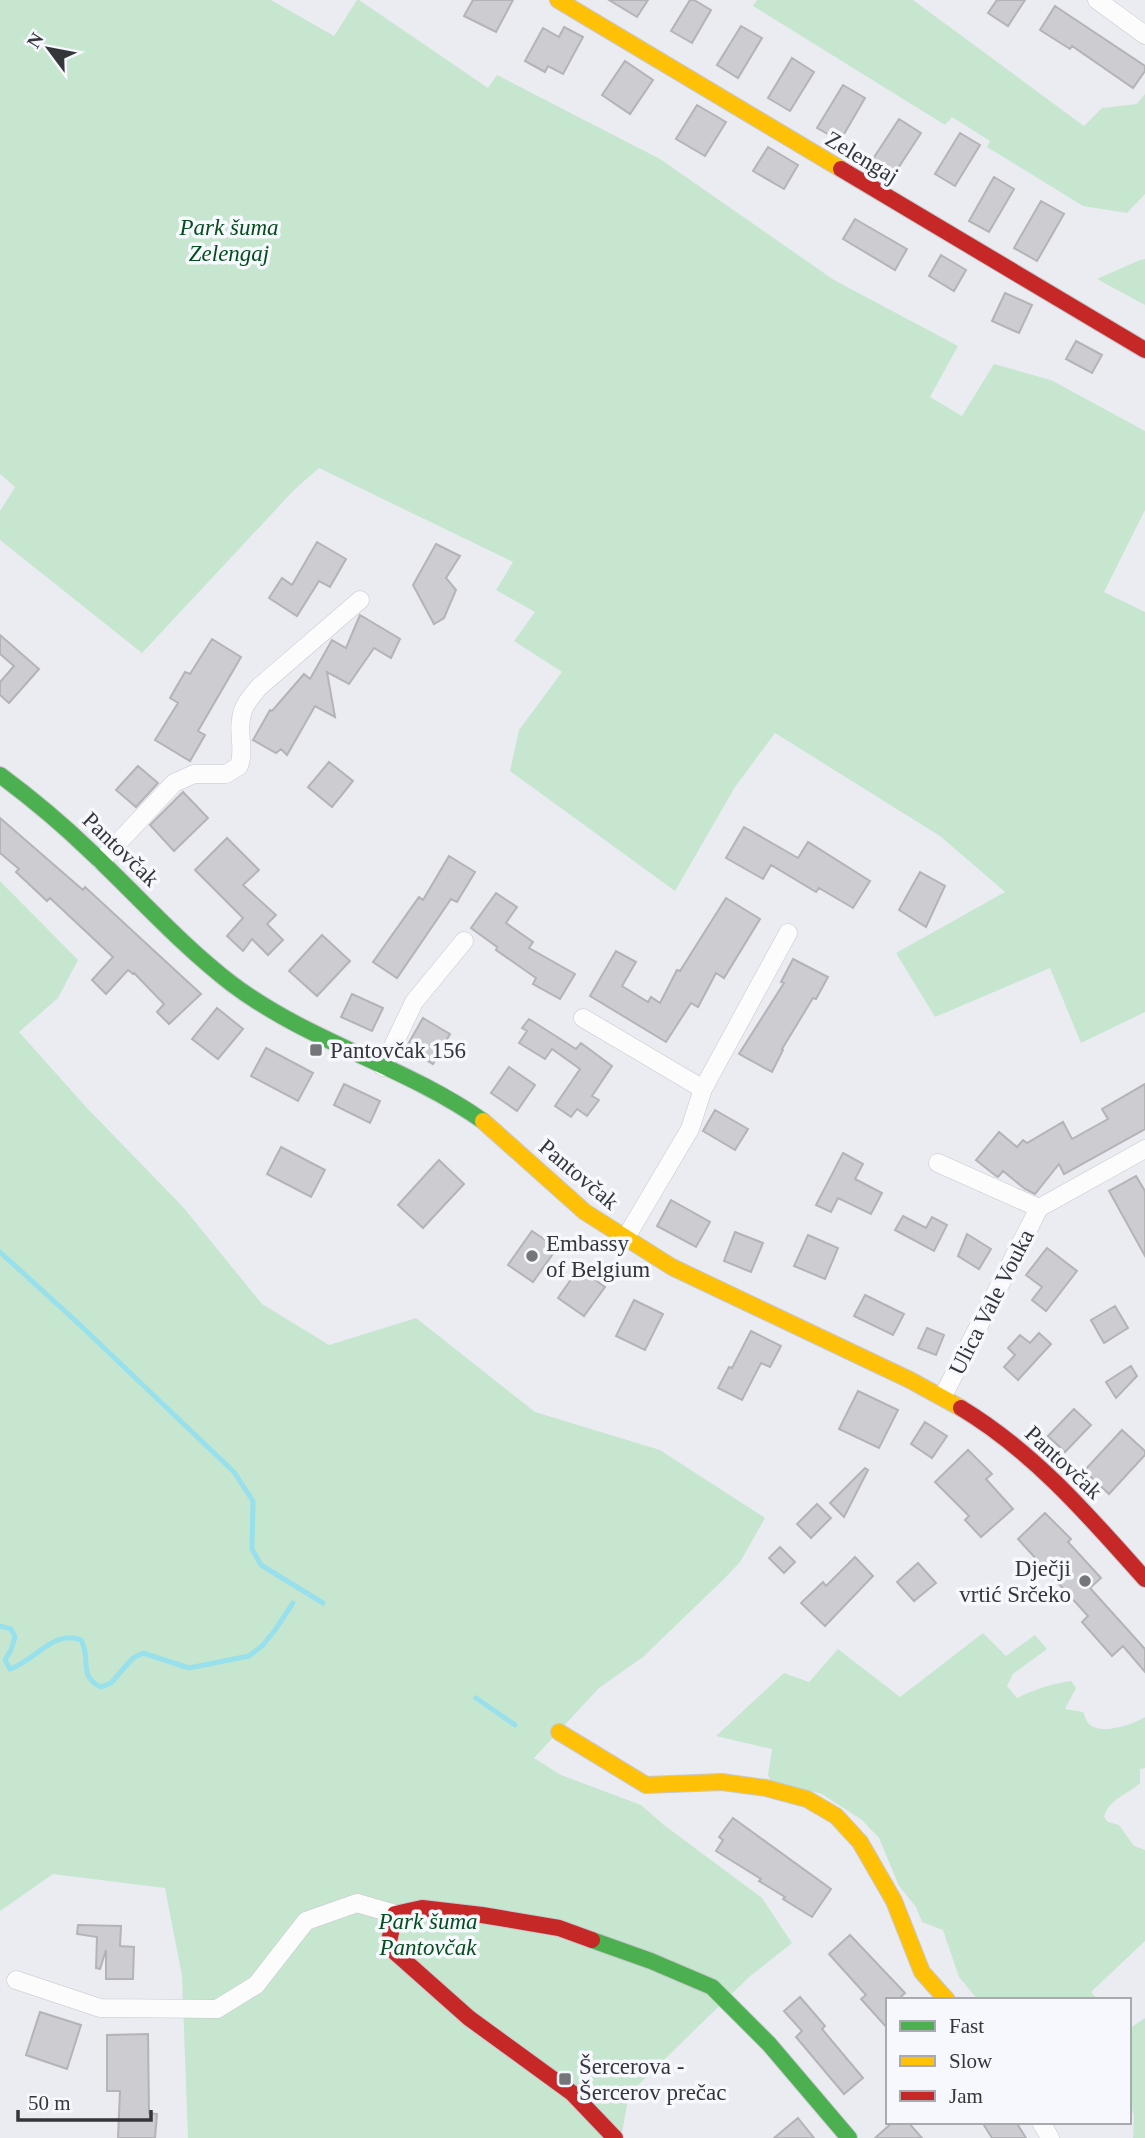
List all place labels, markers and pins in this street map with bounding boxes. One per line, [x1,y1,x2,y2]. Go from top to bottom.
place label: Pantovčak 156 [330,1038,466,1063]
marker: Pantovčak 156 [308,1042,324,1058]
place label: Embassy of Belgium [546,1231,650,1282]
marker: Embassy of Belgium [524,1248,540,1264]
place label: Dječji vrtić Srčeko [959,1556,1071,1607]
marker: Dječji vrtić Srčeko [1077,1573,1093,1589]
place label: Šercerova - Šercerov prečac [579,2053,726,2105]
marker: Šercerova - Šercerov prečac [557,2071,573,2087]

